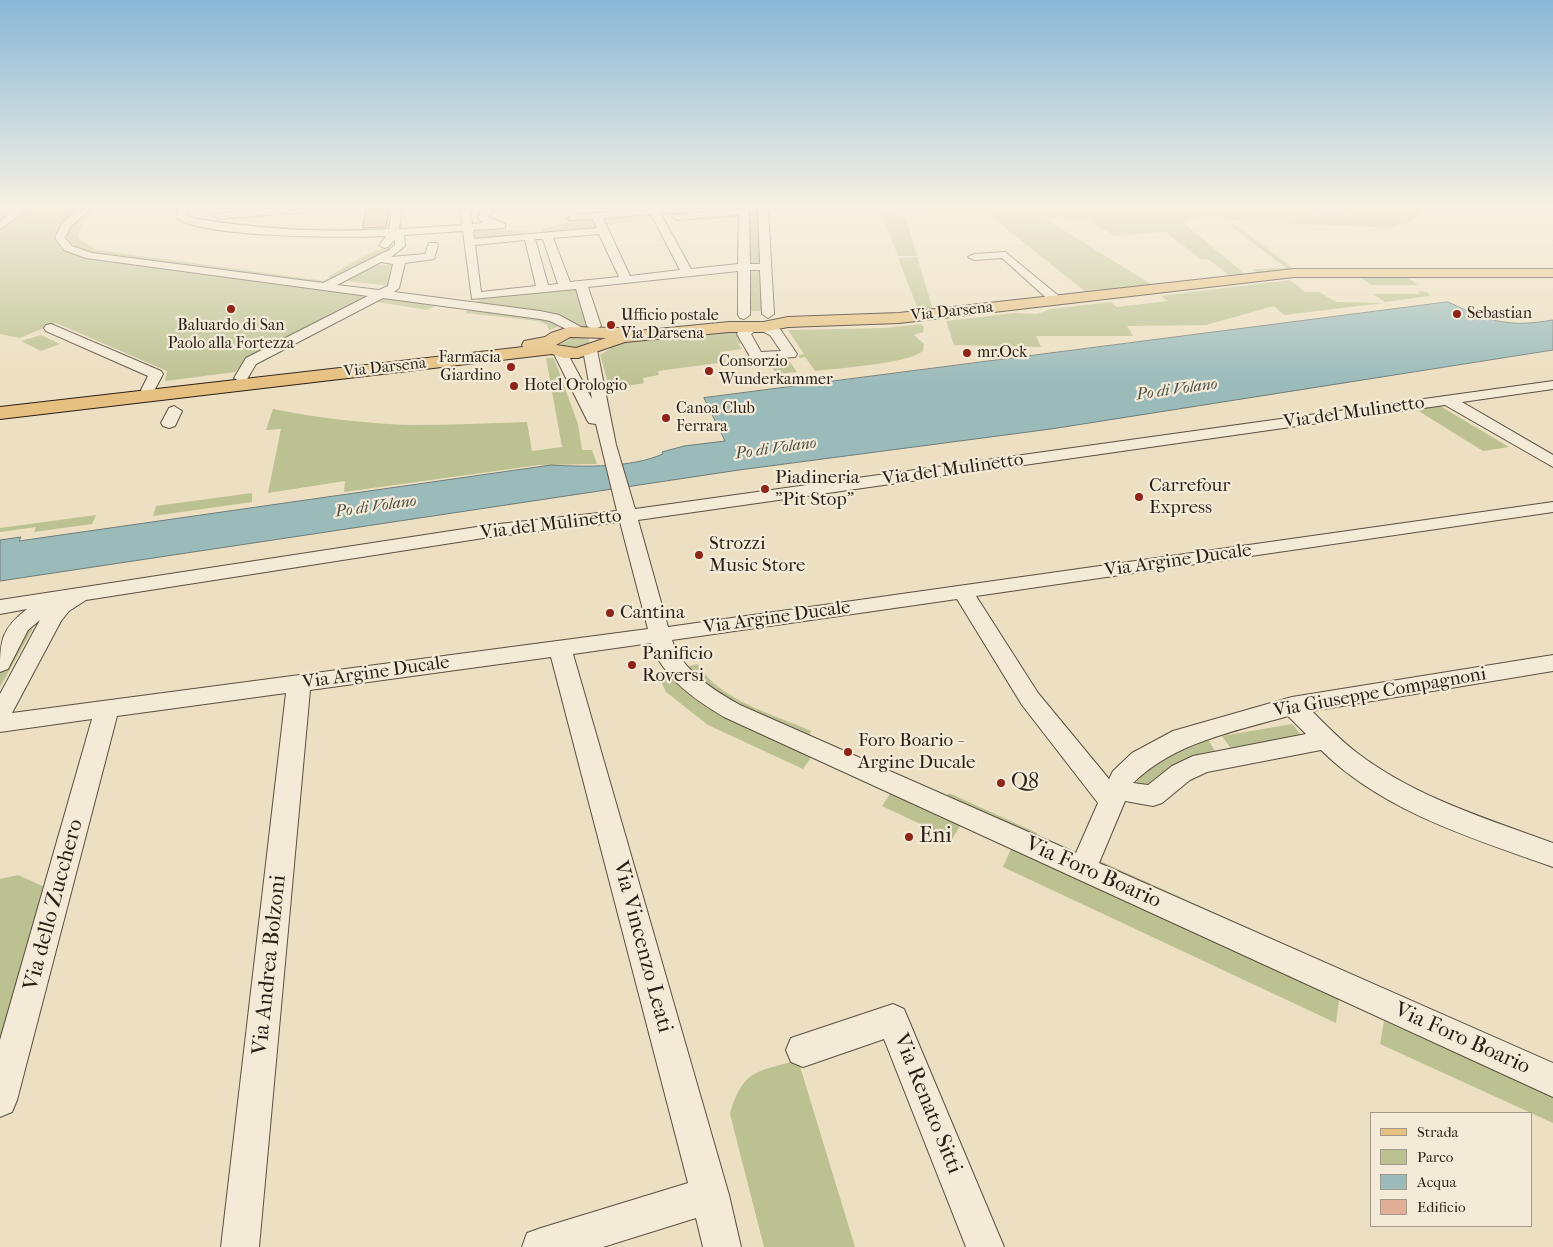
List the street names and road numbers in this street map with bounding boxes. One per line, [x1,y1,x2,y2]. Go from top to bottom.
street label: Via Darsena [910,298,994,326]
street label: Via Darsena [343,354,427,382]
street label: Via del Mulinetto [1282,392,1426,434]
street label: Via del Mulinetto [881,449,1025,491]
street label: Via del Mulinetto [479,505,623,545]
street label: Via Argine Ducale [1103,539,1253,583]
street label: Via Argine Ducale [702,596,852,640]
street label: Via Argine Ducale [301,651,451,695]
street label: Via Giuseppe Compagnoni [1272,663,1488,723]
street label: Via dello Zucchero [18,816,90,994]
street label: Via Foro Boario [1021,831,1165,915]
street label: Via Vincenzo Leati [606,858,678,1036]
street label: Via Andrea Bolzoni [247,874,293,1056]
street label: Via Foro Boario [1390,997,1534,1081]
street label: Via Renato Sitti [887,1030,967,1178]

